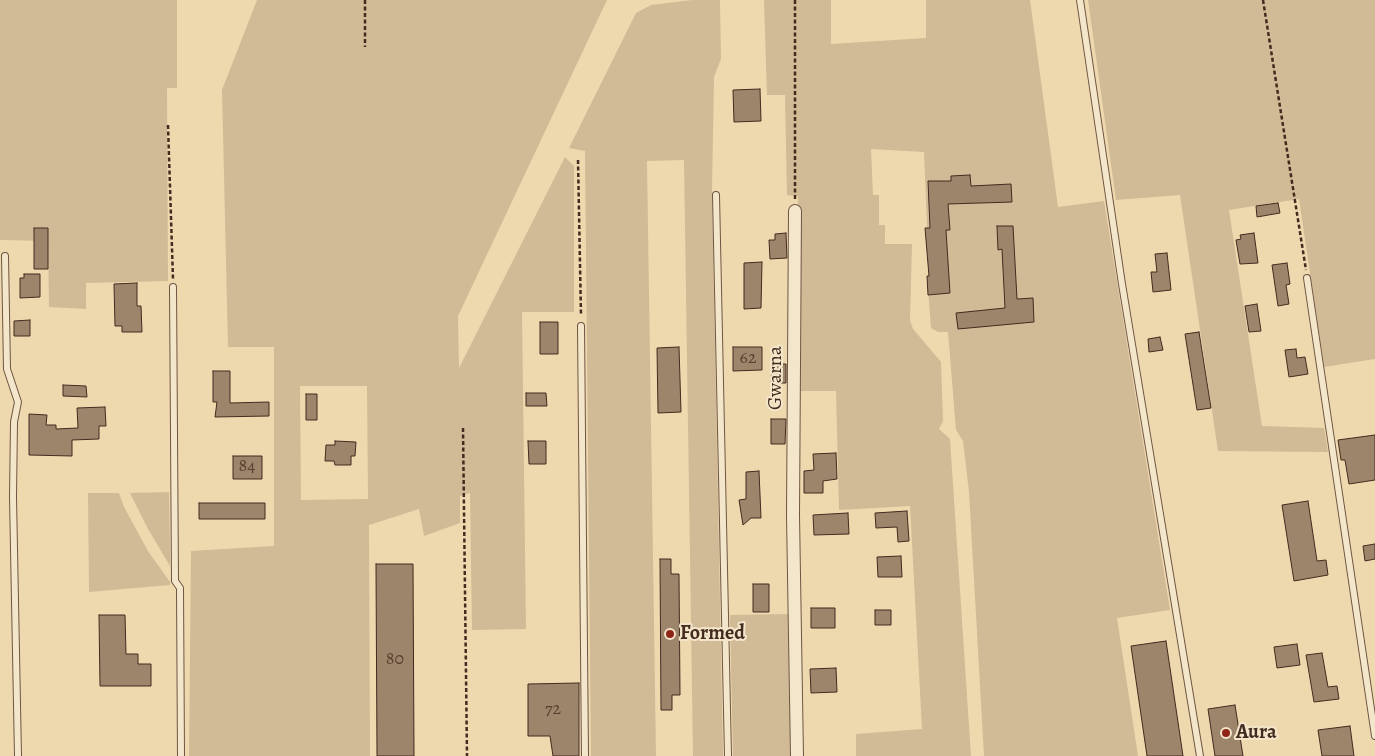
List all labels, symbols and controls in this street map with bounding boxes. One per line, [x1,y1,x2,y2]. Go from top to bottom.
street label: Gwarna [764,346,788,410]
house number: 62 [740,348,756,370]
house number: 84 [239,456,255,478]
place label: Formed [680,622,745,646]
marker: Formed [664,628,676,640]
house number: 80 [386,649,404,671]
house number: 72 [545,699,561,721]
place label: Aura [1236,721,1277,745]
marker: Aura [1220,727,1232,739]

